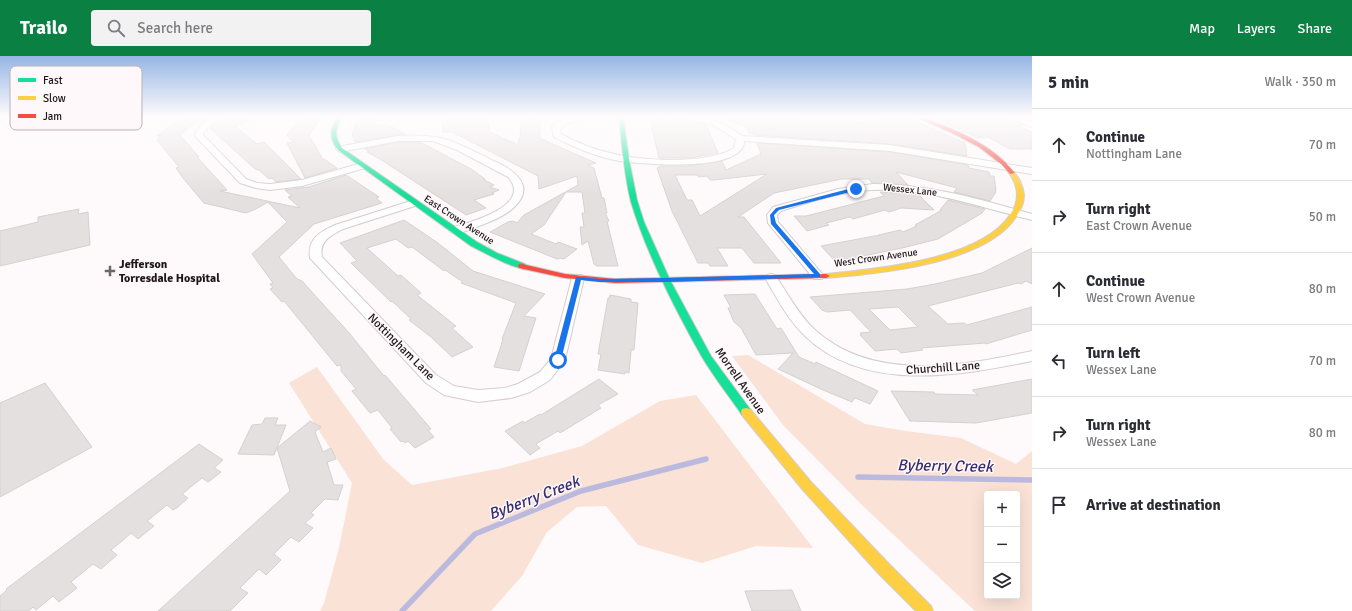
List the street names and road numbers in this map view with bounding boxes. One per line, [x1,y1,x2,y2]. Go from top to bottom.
street label: Wessex Lane [882,181,938,199]
street label: East Crown Avenue [422,193,496,247]
street label: West Crown Avenue [834,246,918,270]
street label: Nottingham Lane [364,310,438,384]
street label: Morrell Avenue [712,345,768,417]
street label: Churchill Lane [905,358,981,378]

